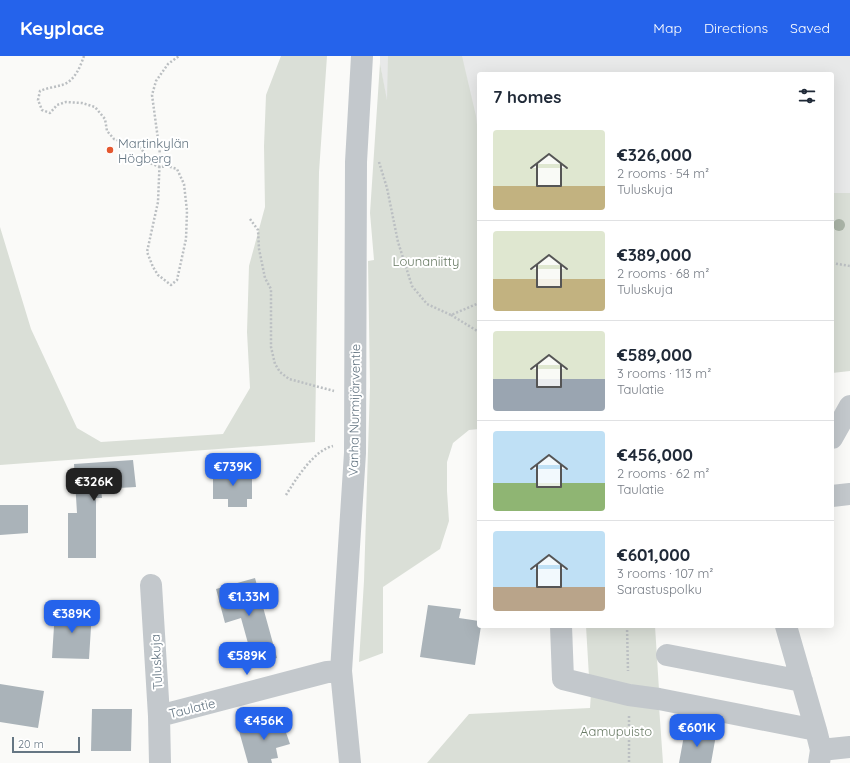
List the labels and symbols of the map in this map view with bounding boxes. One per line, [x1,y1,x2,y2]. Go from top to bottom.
place label: Martinkylän Högberg [118,135,189,166]
marker: Martinkylän Högberg [105,145,115,155]
park label: Lounaniitty [393,253,459,269]
street label: Vanha Nurmijärventie [345,344,363,476]
pin: €739K [205,453,261,487]
pin: €326K [66,468,122,502]
pin: €1.33M [216,583,282,617]
pin: €389K [44,600,100,634]
street label: Tuluskuja [147,634,165,690]
pin: €589K [219,642,275,676]
street label: Taulatie [167,695,217,721]
pin: €456K [236,707,292,741]
pin: €601K [669,714,725,748]
park label: Aamupuisto [580,723,652,739]
scale bar [12,735,80,754]

